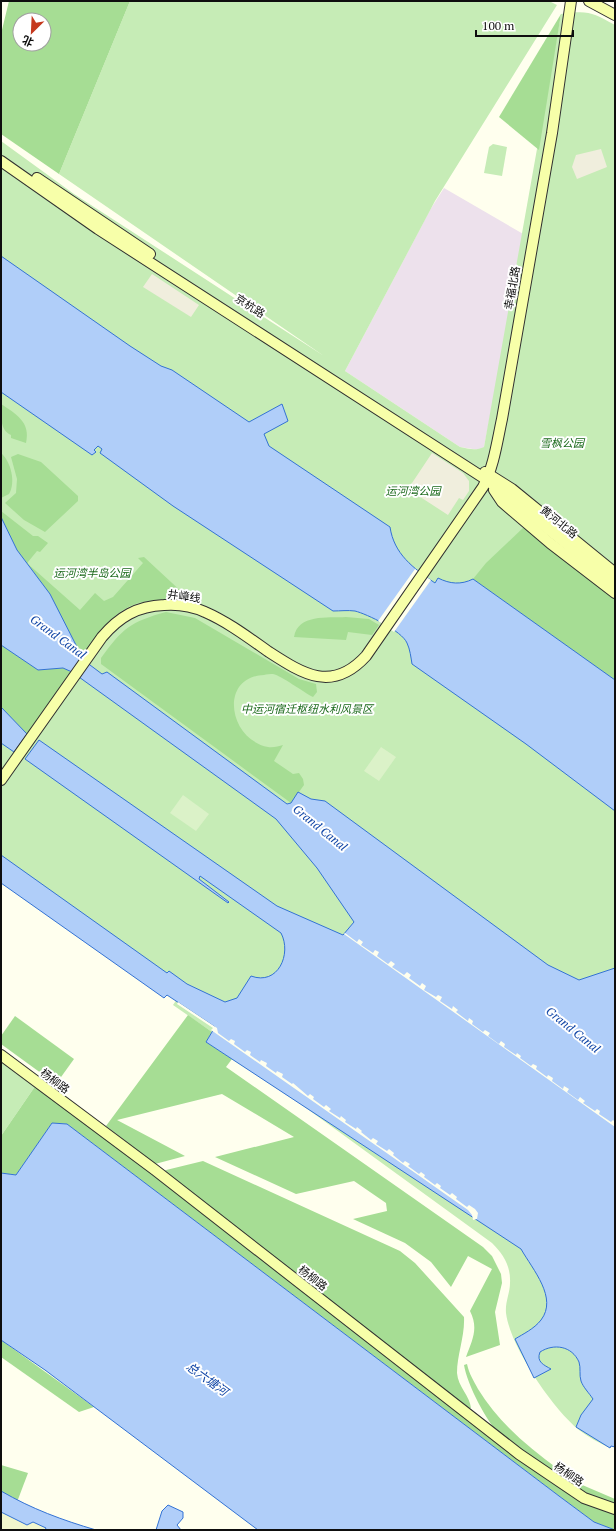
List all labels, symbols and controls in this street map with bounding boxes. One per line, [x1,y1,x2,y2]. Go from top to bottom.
north arrow [12,12,52,52]
scale bar [476,12,573,38]
text: 100 m [482,18,515,33]
text: 北 [20,33,36,50]
street label: 幸福北路 [501,265,523,311]
street label: 京杭路 [232,291,268,321]
park label: 雪枫公园 [540,436,586,450]
park label: 运河湾公园 [386,484,442,498]
street label: 黄河北路 [537,503,581,541]
park label: 运河湾半岛公园 [54,566,132,580]
street label: 井嶂线 [167,587,201,605]
water label: Grand Canal [27,611,90,662]
park label: 中运河宿迁枢纽水利风景区 [241,702,375,716]
water label: Grand Canal [290,801,351,854]
water label: Grand Canal [543,1003,604,1056]
street label: 杨柳路 [38,1065,72,1097]
street label: 杨柳路 [296,1262,330,1294]
water label: 总六塘河 [183,1358,233,1400]
street label: 杨柳路 [551,1459,587,1489]

